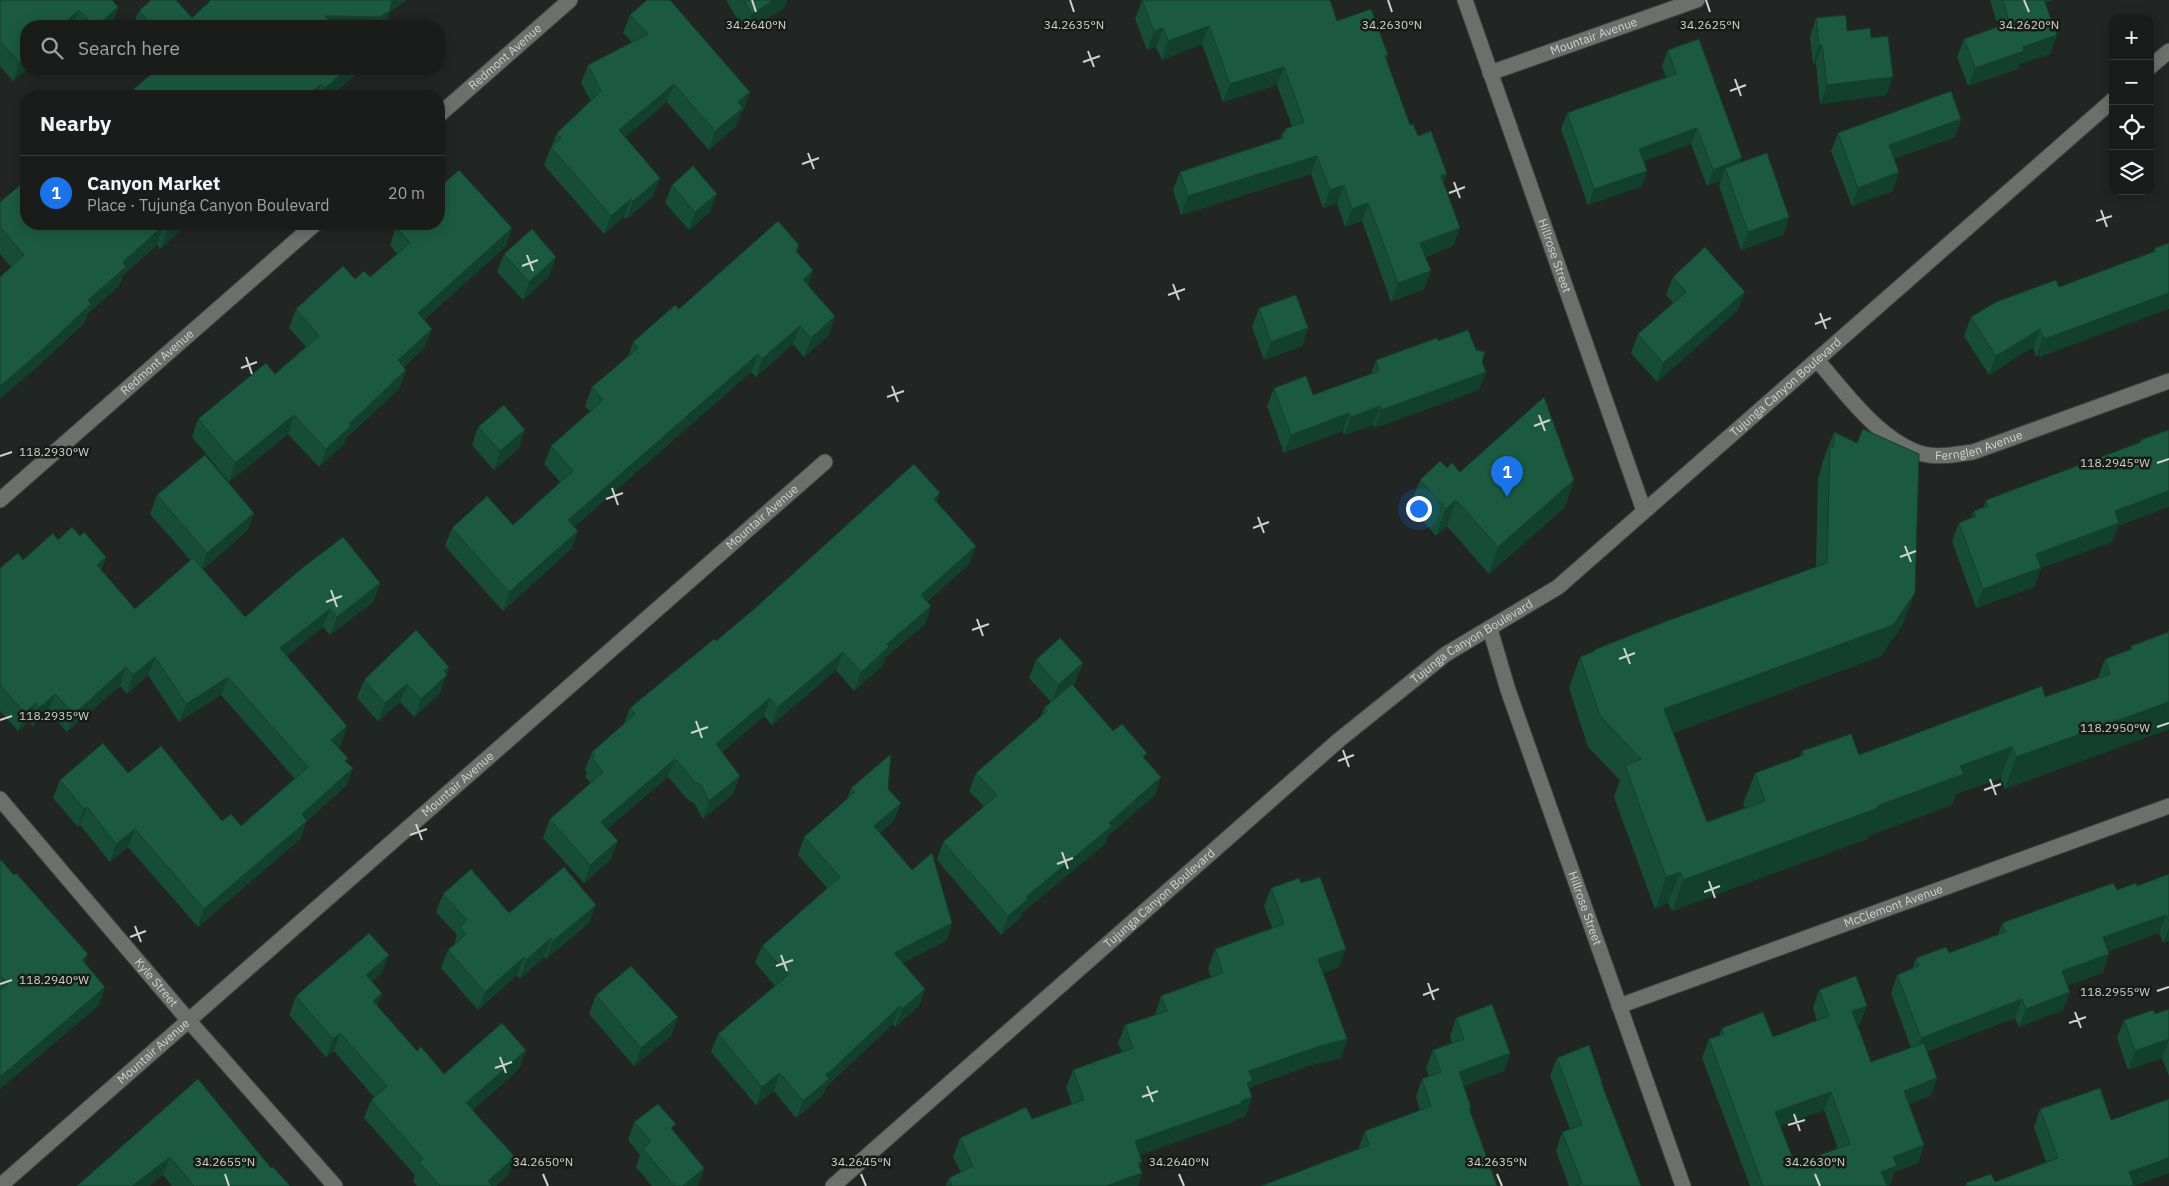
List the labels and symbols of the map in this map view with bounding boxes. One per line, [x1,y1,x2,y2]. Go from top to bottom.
street label: Mountair Avenue [1548,14,1639,58]
text: 34.2640°N [726,17,786,32]
text: 34.2635°N [1044,17,1104,32]
text: 34.2630°N [1362,17,1422,32]
text: 34.2625°N [1680,17,1740,32]
text: 34.2620°N [1999,17,2059,32]
street label: Redmont Avenue [465,20,545,93]
street label: Hillrose Street [1535,217,1575,295]
street label: Redmont Avenue [117,326,197,398]
street label: Tujunga Canyon Boulevard [1727,334,1844,440]
street label: Fernglen Avenue [1935,427,2025,463]
text: 118.2930°W [19,444,89,459]
text: 118.2945°W [2080,455,2150,470]
pin: 1 [1491,456,1523,497]
street label: Mountair Avenue [723,481,801,552]
your location [1406,496,1432,522]
street label: Tujunga Canyon Boulevard [1407,596,1535,687]
text: 118.2935°W [19,708,89,723]
text: 118.2950°W [2080,720,2150,735]
street label: Mountair Avenue [418,748,497,820]
street label: Tujunga Canyon Boulevard [1100,845,1218,951]
street label: Hillrose Street [1566,869,1605,947]
street label: McClemont Avenue [1842,881,1945,931]
street label: Kyle Street [132,955,181,1010]
text: 118.2940°W [19,972,89,987]
text: 118.2955°W [2080,984,2150,999]
street label: Mountair Avenue [114,1015,193,1087]
text: 34.2655°N [195,1154,255,1169]
text: 34.2650°N [513,1154,573,1169]
text: 34.2645°N [831,1154,891,1169]
text: 34.2640°N [1149,1154,1209,1169]
text: 34.2635°N [1467,1154,1527,1169]
text: 34.2630°N [1785,1154,1845,1169]

